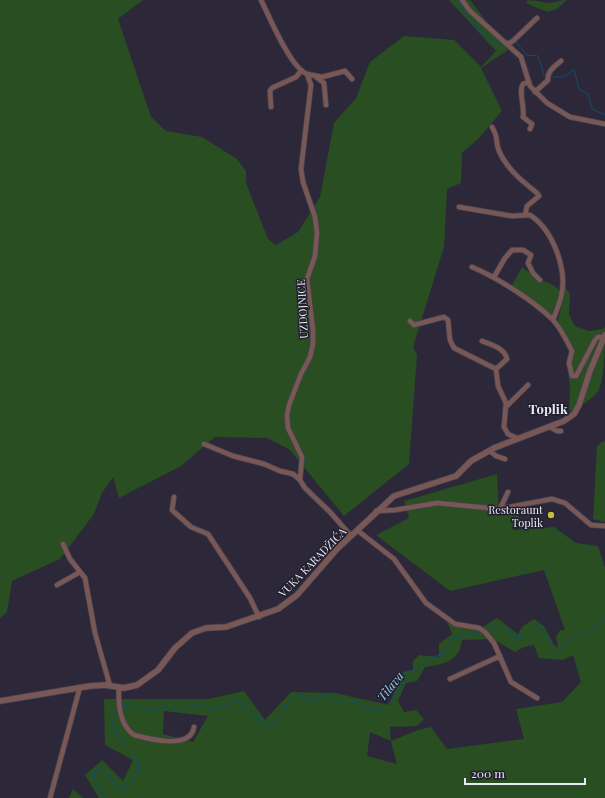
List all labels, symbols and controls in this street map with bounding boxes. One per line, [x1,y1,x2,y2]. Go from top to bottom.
street label: UZDOJNICE [293,279,311,339]
district label: Toplik [528,400,568,417]
place label: Restoraunt Toplik [488,502,543,530]
marker: Restoraunt Toplik [546,510,556,520]
street label: VUKA KARADŽIĆA [274,524,349,601]
water label: Tilava [373,668,407,704]
scale bar [465,760,585,786]
text: 200 m [471,765,505,781]

